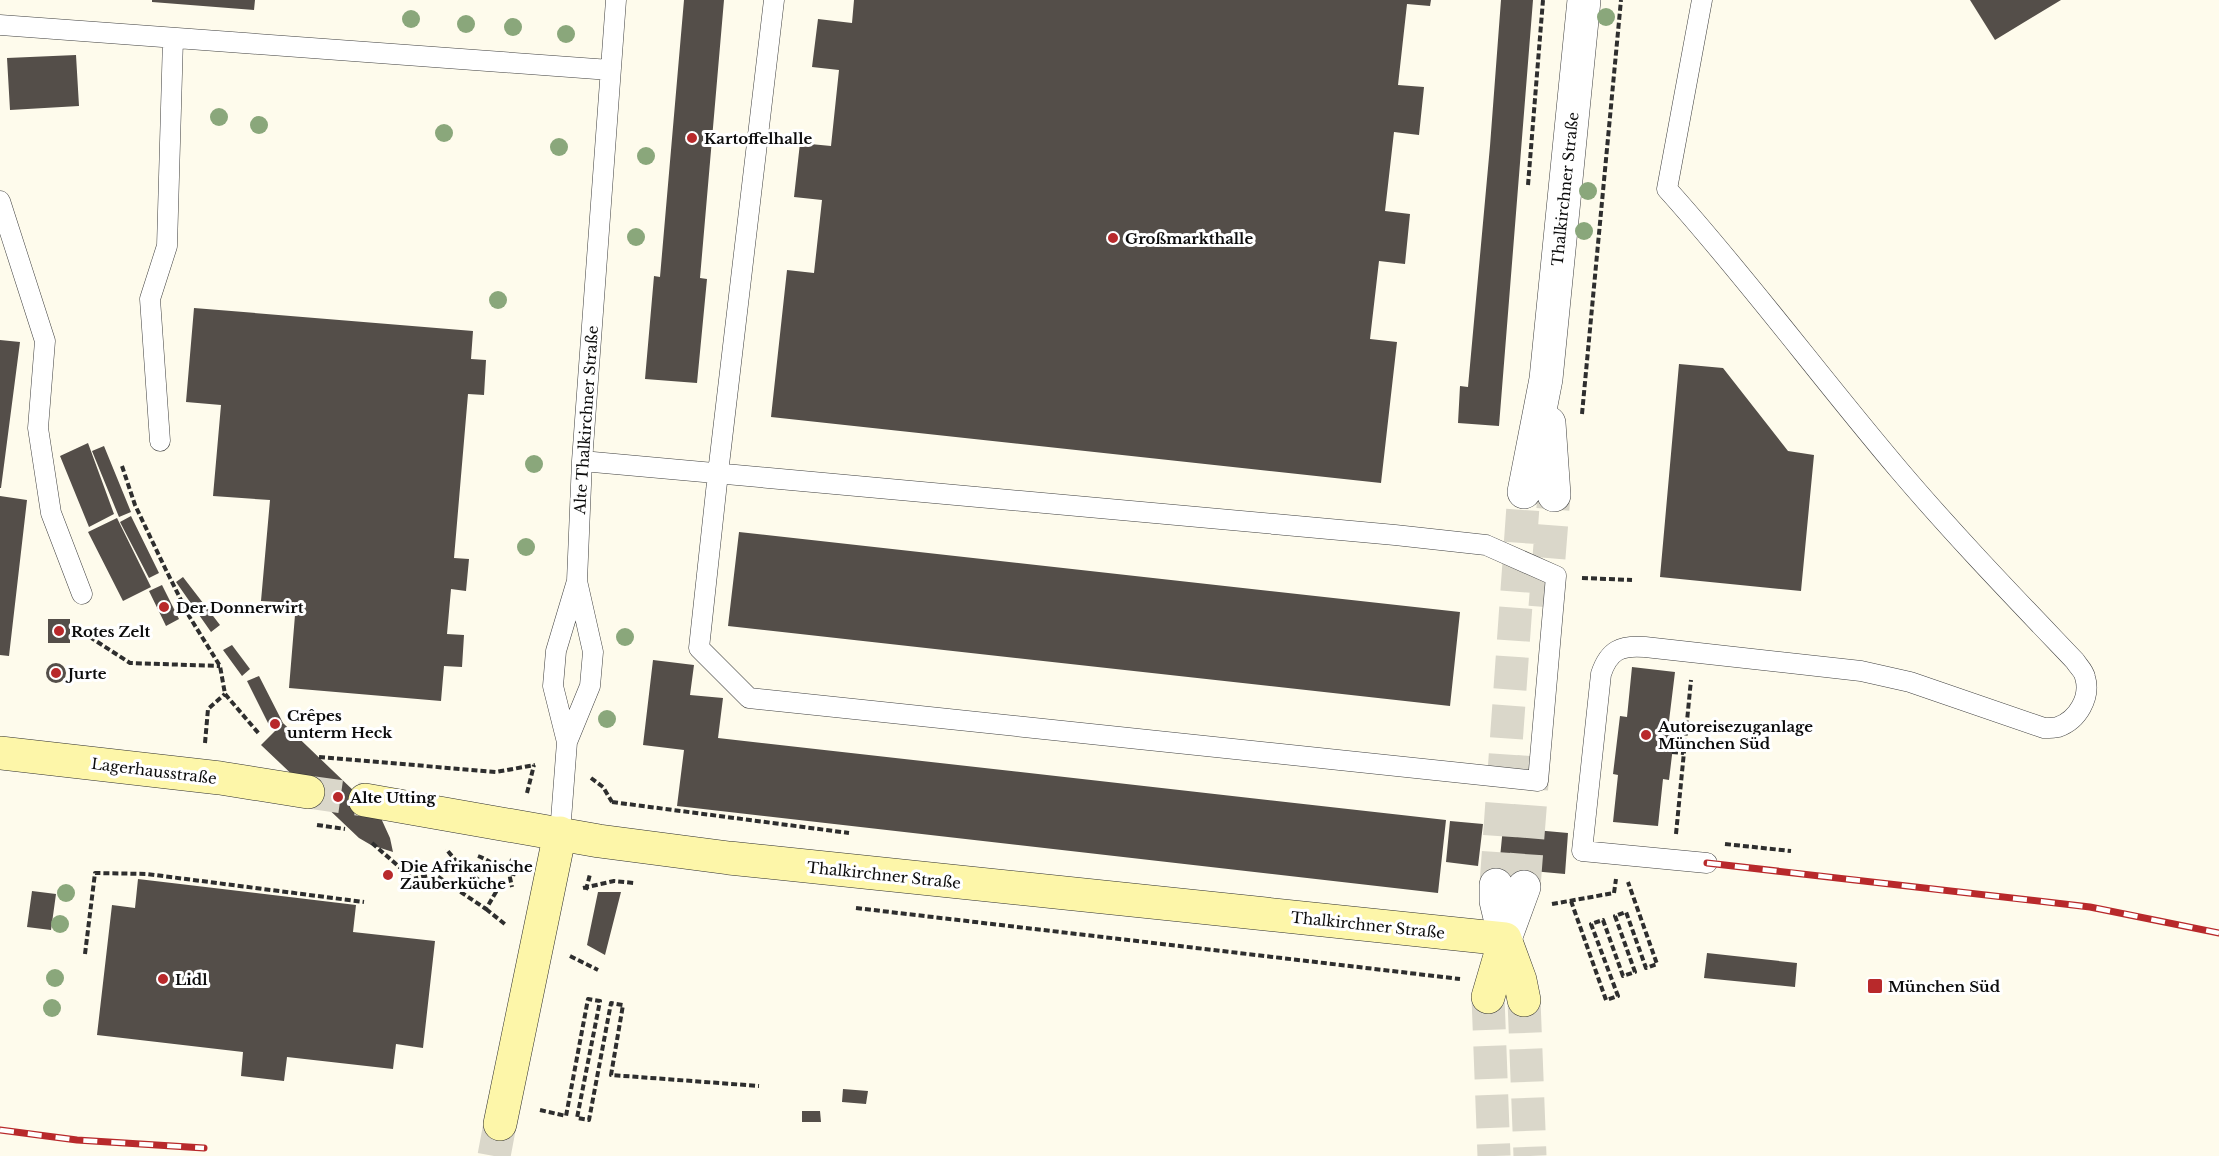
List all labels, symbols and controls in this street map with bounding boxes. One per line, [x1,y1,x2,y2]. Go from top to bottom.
street label: Thalkirchner Straße [1547,111,1583,267]
place label: Kartoffelhalle [704,129,812,148]
marker: Kartoffelhalle [685,131,699,145]
place label: Großmarkthalle [1125,229,1253,248]
marker: Großmarkthalle [1106,231,1120,245]
street label: Alte Thalkirchner Straße [570,325,602,516]
place label: Der Donnerwirt [176,598,304,617]
marker: Der Donnerwirt [157,600,171,614]
place label: Rotes Zelt [71,622,151,641]
marker: Rotes Zelt [52,624,66,638]
place label: Jurte [65,664,107,683]
marker: Jurte [49,666,63,680]
place label: Crêpes unterm Heck [287,706,393,742]
marker: Crêpes unterm Heck [268,717,282,731]
place label: Autoreisezuganlage München Süd [1657,717,1813,753]
marker: Autoreisezuganlage München Süd [1639,728,1653,742]
street label: Lagerhausstraße [90,754,218,788]
place label: Alte Utting [349,788,437,807]
marker: Alte Utting [331,790,345,804]
place label: Die Afrikanische Zauberküche [400,857,533,893]
street label: Thalkirchner Straße [806,857,962,893]
marker: Die Afrikanische Zauberküche [381,868,395,882]
street label: Thalkirchner Straße [1290,907,1446,943]
place label: Lidl [175,970,208,989]
marker: Lidl [156,972,170,986]
marker: München Süd [1866,977,1884,995]
place label: München Süd [1888,977,2001,996]

